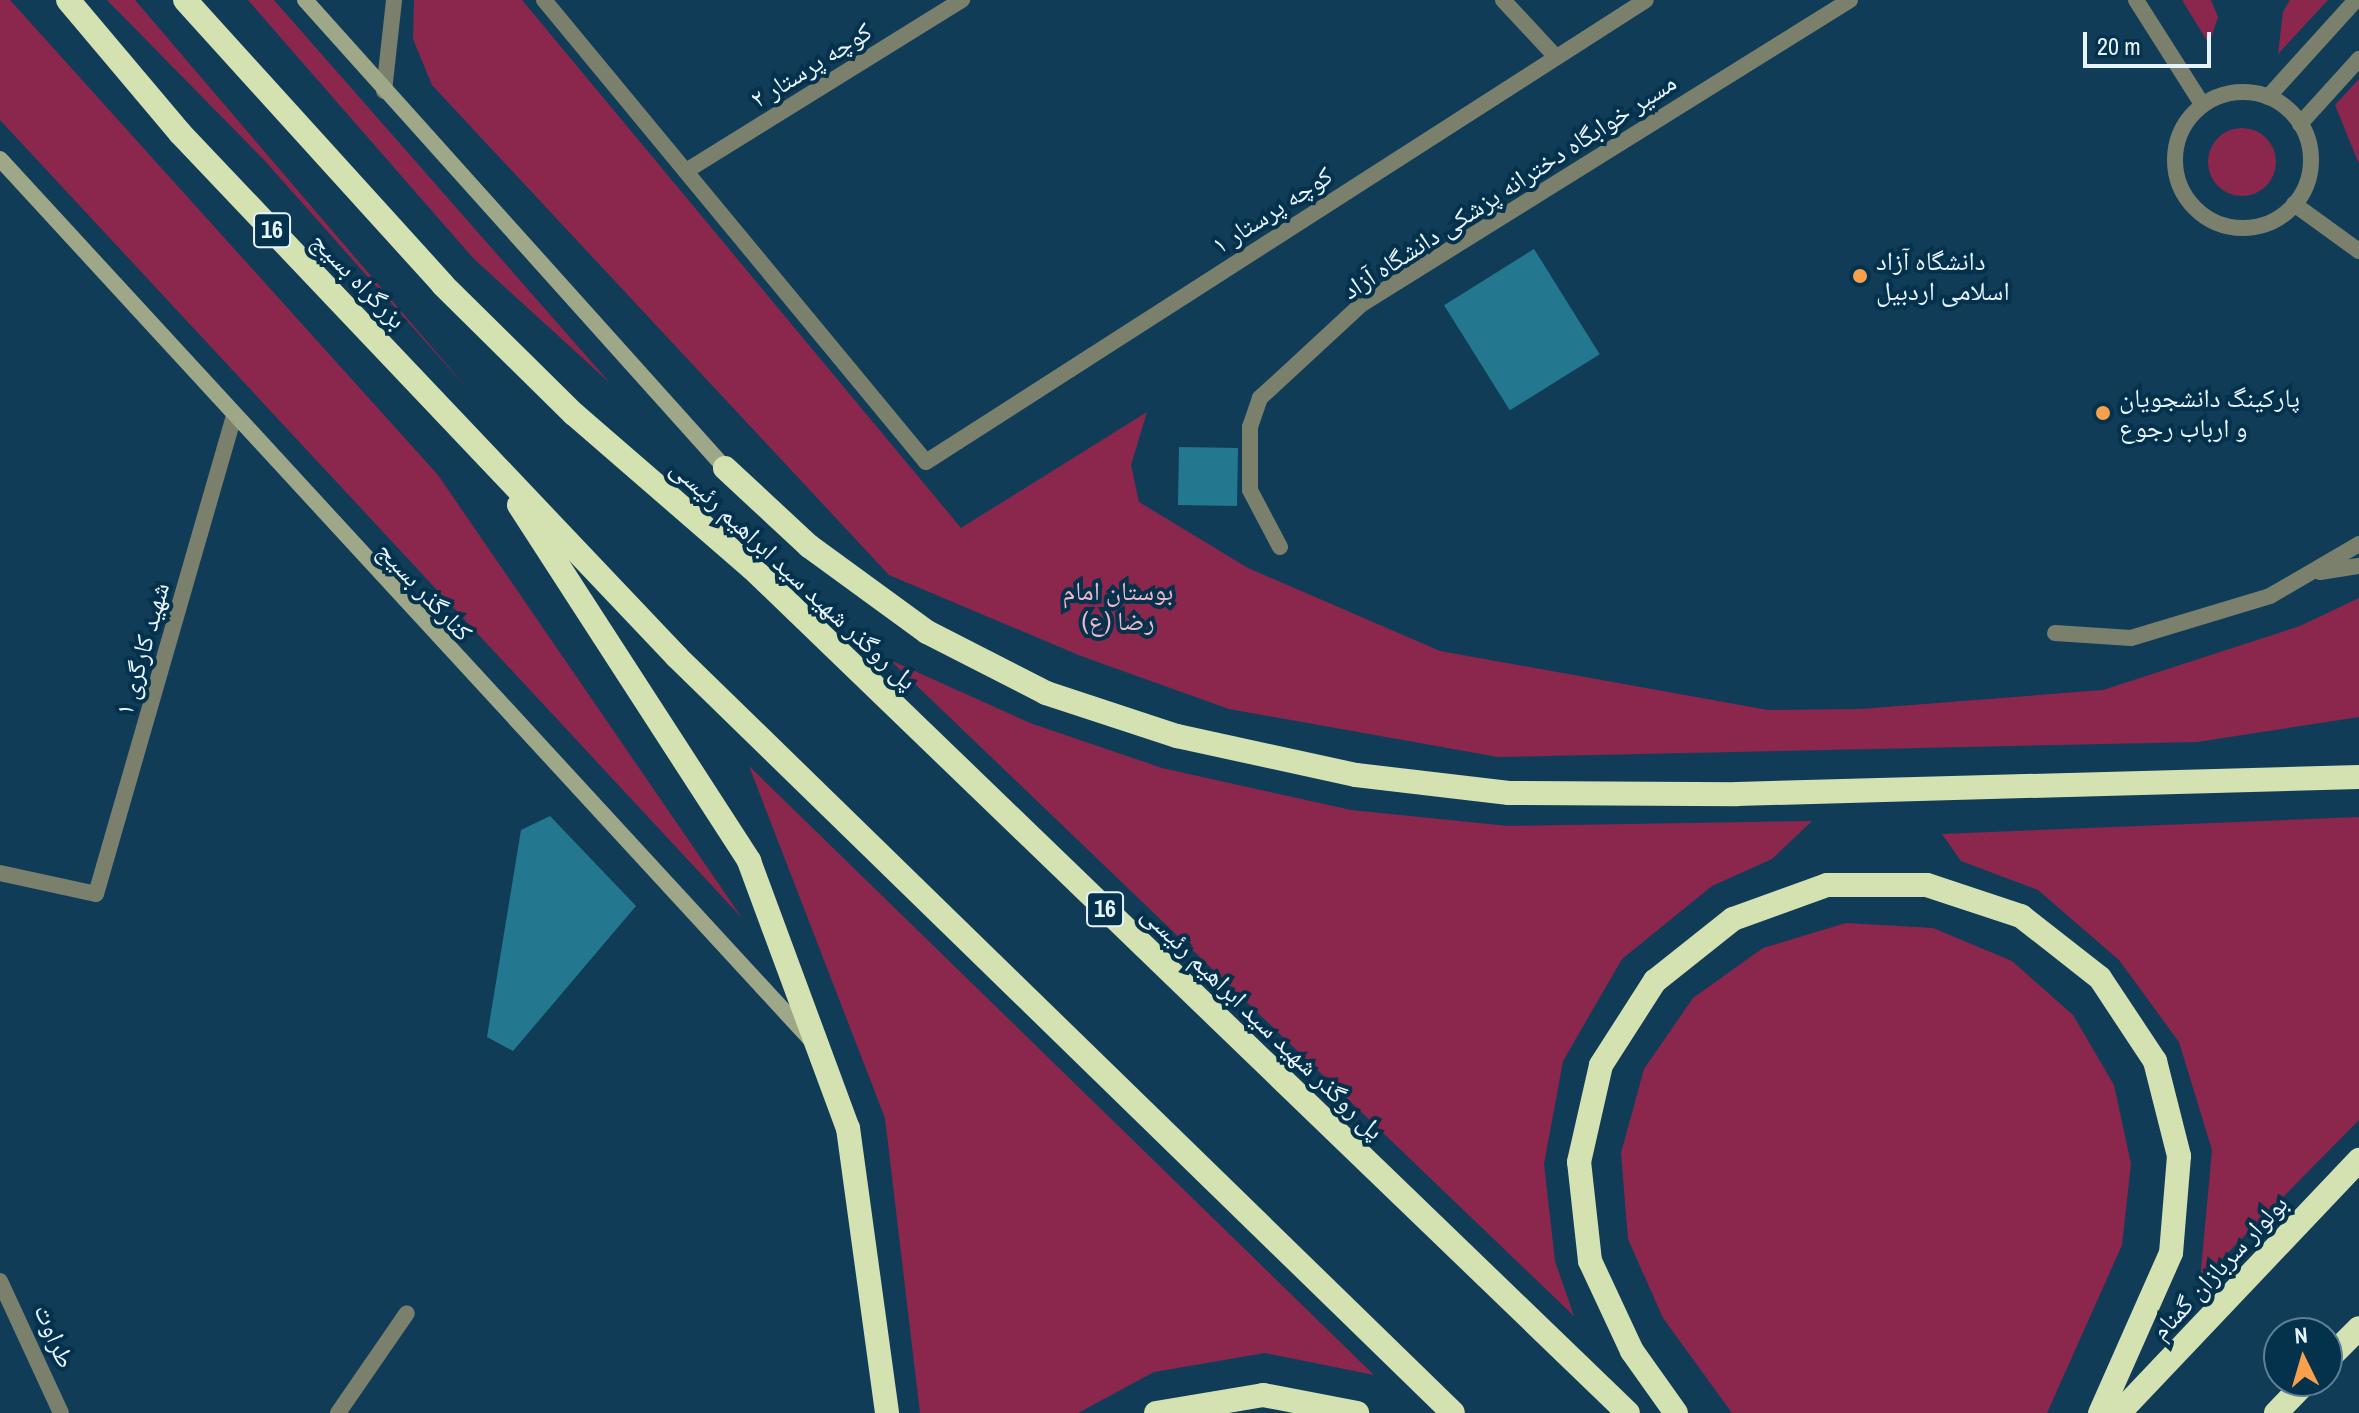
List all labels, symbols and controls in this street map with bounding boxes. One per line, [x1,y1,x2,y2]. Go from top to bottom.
street label: کوچه پرستار ۲ [745,15,877,115]
scale bar [2087,16,2215,66]
text: 20 m [2097,30,2141,62]
street label: مسیر خوابگاه دخترانه پزشکی دانشگاه آزاد [1336,66,1682,306]
street label: کوچه پرستار ۱ [1206,160,1338,260]
road number: 16 [252,210,292,250]
street label: بزرگراه بسیج [305,225,413,335]
place label: دانشگاه آزاد اسلامی اردبیل [1876,245,2010,306]
marker: دانشگاه آزاد اسلامی اردبیل [1851,267,1869,285]
place label: پارکینگ دانشجویان و ارباب رجوع [2119,382,2300,444]
marker: پارکینگ دانشجویان و ارباب رجوع [2094,404,2112,422]
street label: پل روگذر شهید سید ابراهیم رئیسی [665,452,923,696]
street label: کنارگذر بسیج [371,535,479,647]
park label: بوستان امام رضا (ع) [1063,575,1173,636]
street label: شهید کارگری ۱ [108,579,176,719]
road number: 16 [1085,889,1125,929]
street label: پل روگذر شهید سید ابراهیم رئیسی [1135,898,1391,1146]
street label: بولوار سربازان گمنام [2144,1188,2294,1346]
street label: طراوت [28,1299,82,1373]
north arrow [2263,1317,2343,1397]
text: N [2293,1320,2309,1351]

